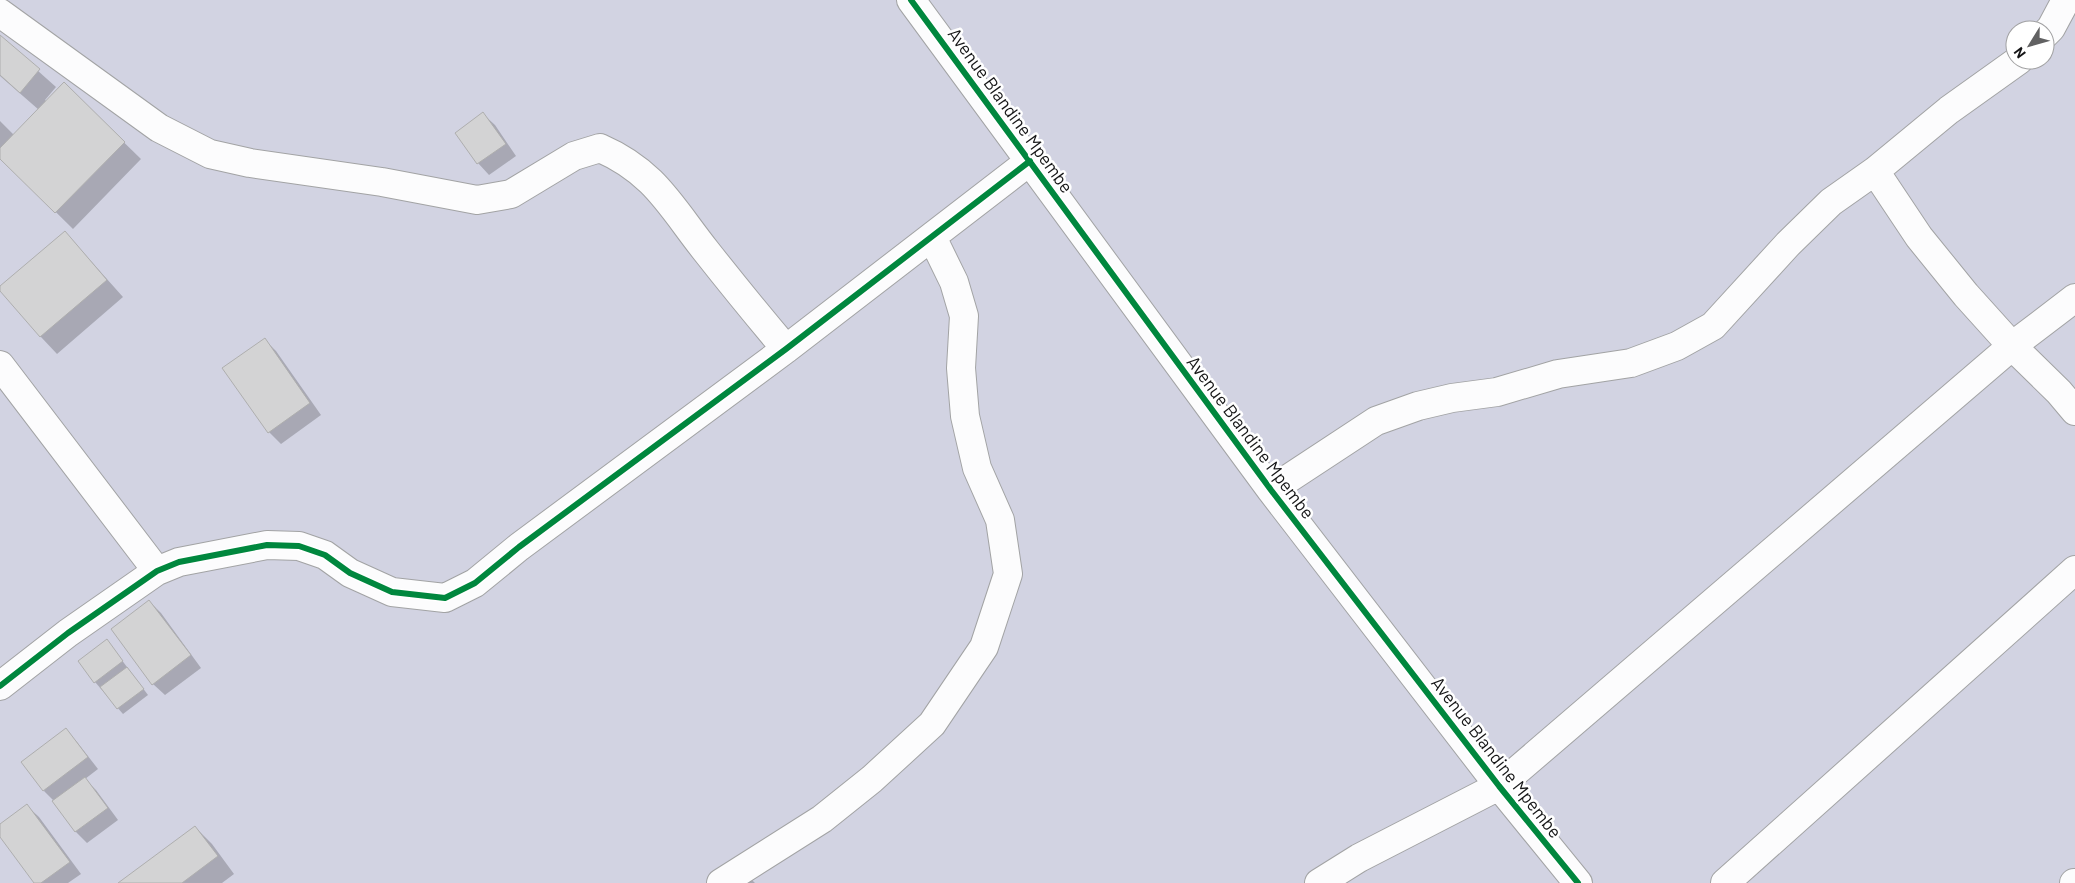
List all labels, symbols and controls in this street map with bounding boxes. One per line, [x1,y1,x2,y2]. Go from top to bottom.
north arrow [2005,20,2055,70]
street label: Avenue Blandine Mpembe [944,23,1078,197]
text: N [2010,44,2029,62]
street label: Avenue Blandine Mpembe [1182,351,1320,523]
street label: Avenue Blandine Mpembe [1427,672,1567,842]

